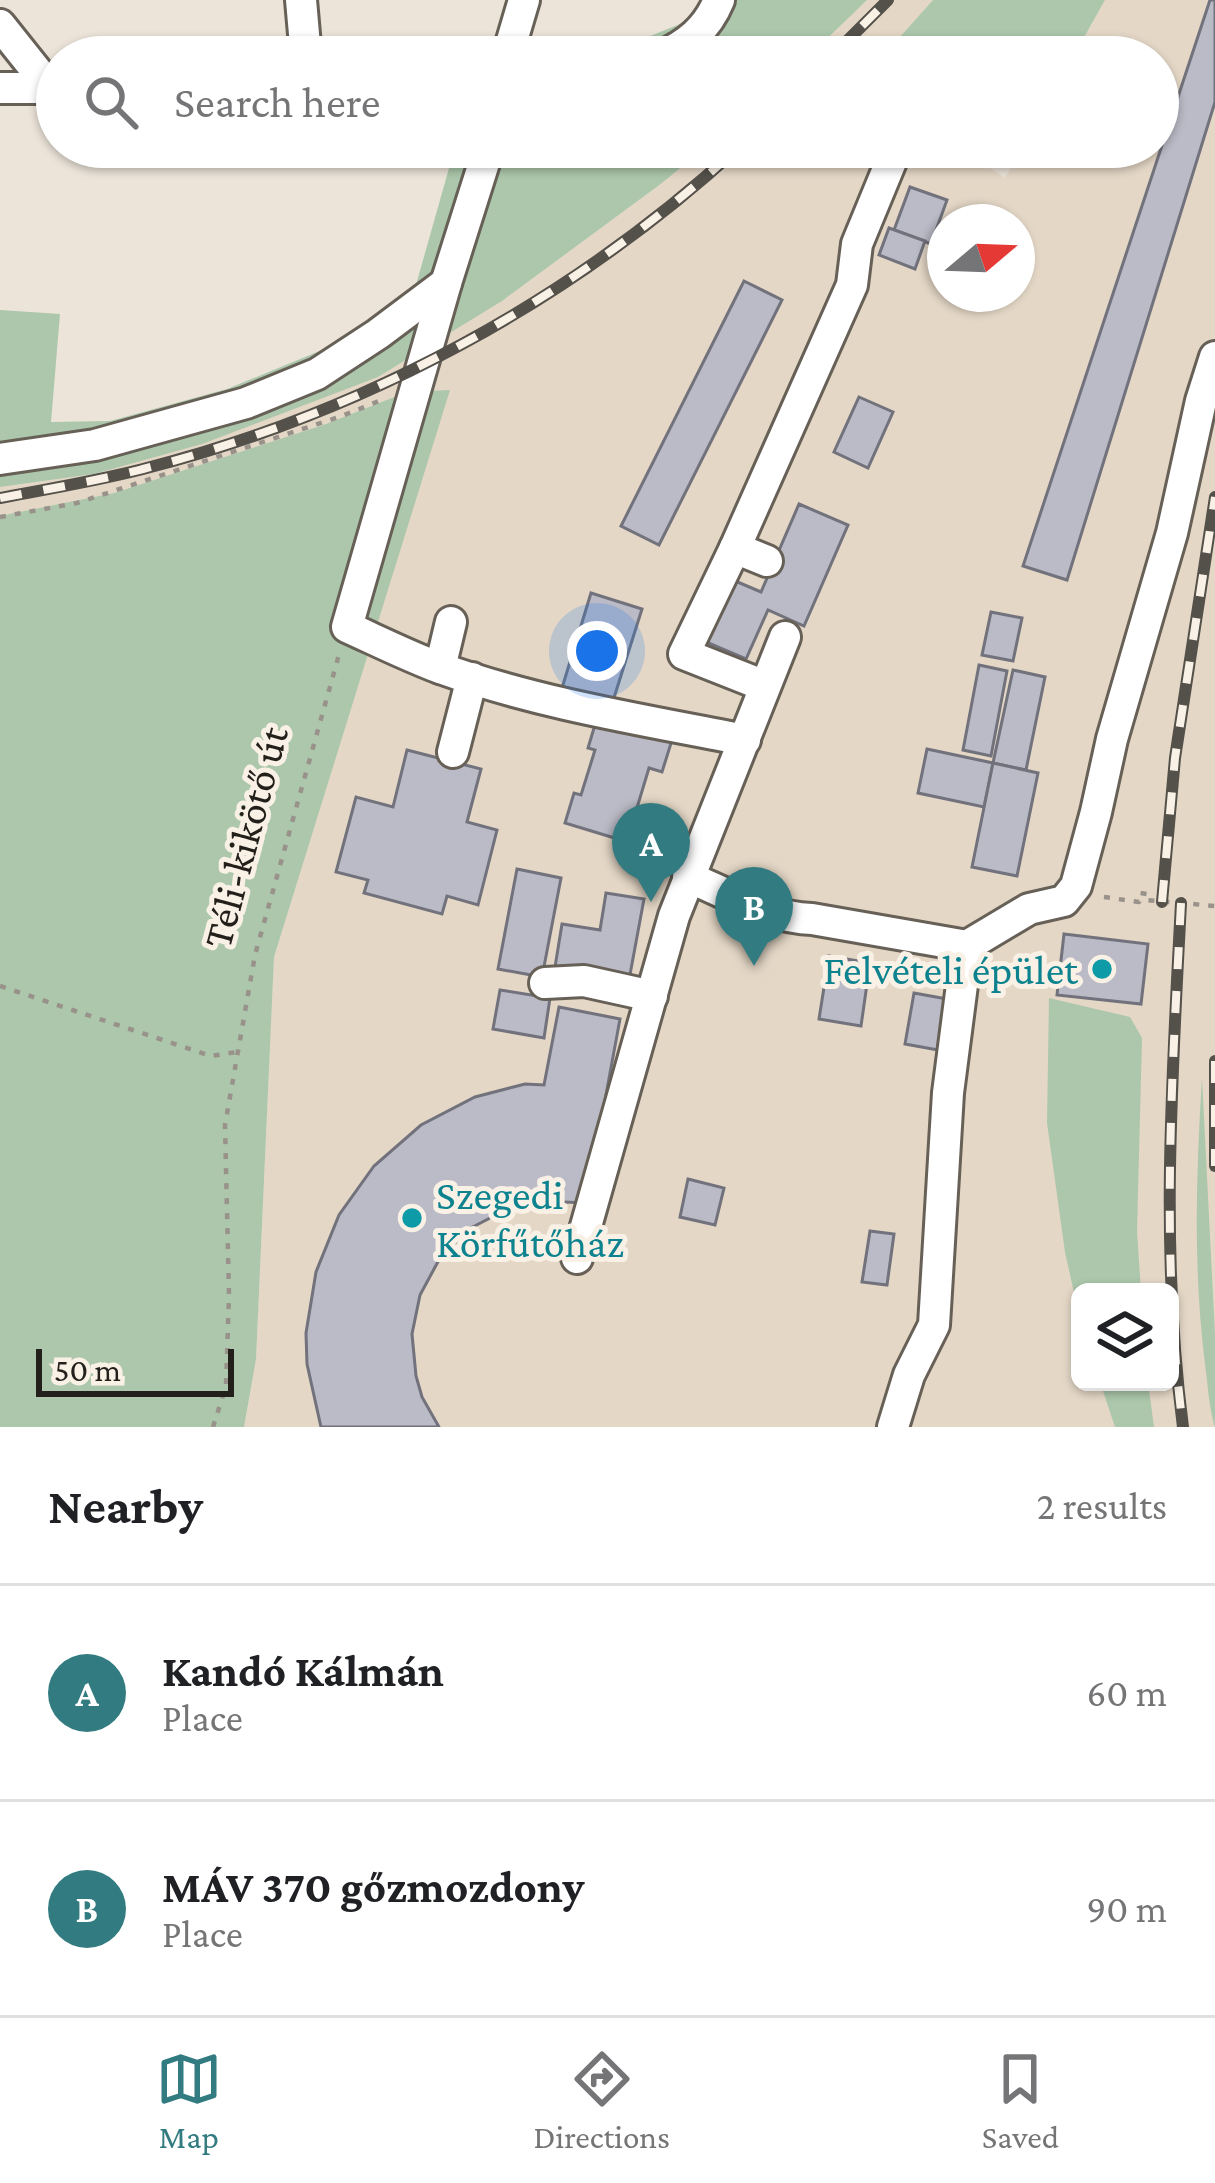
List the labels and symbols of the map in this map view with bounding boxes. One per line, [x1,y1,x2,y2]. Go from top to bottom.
north arrow [927,204,1035,312]
your location [567,621,627,681]
street label: Téli-kikötő út [193,720,297,953]
pin: A [612,803,690,902]
pin: B [715,867,793,966]
place label: Felvételi épület [823,946,1079,993]
marker: Felvételi épület [1089,956,1115,982]
place label: Szegedi Körfűtőház [436,1171,624,1266]
marker: Szegedi Körfűtőház [399,1205,425,1231]
scale bar [36,1343,234,1396]

